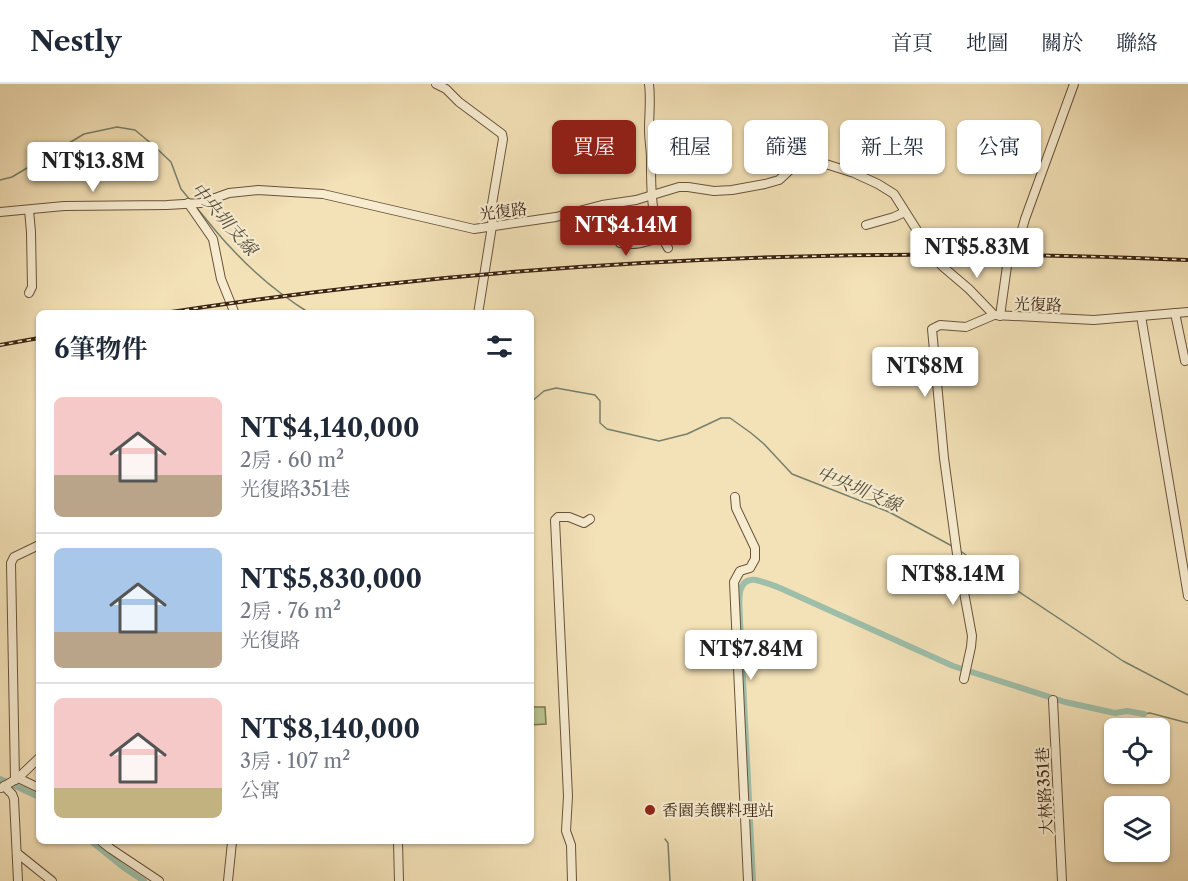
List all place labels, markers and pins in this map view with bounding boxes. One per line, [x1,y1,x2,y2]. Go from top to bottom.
pin: NT$13.8M [31,142,155,193]
pin: NT$4.14M [564,206,688,257]
pin: NT$5.83M [915,228,1039,279]
pin: NT$8M [883,347,967,398]
pin: NT$8.14M [891,555,1015,606]
pin: NT$7.84M [689,630,813,681]
place label: 香園美饌料理站 [662,800,774,820]
marker: 香園美饌料理站 [643,803,657,817]

